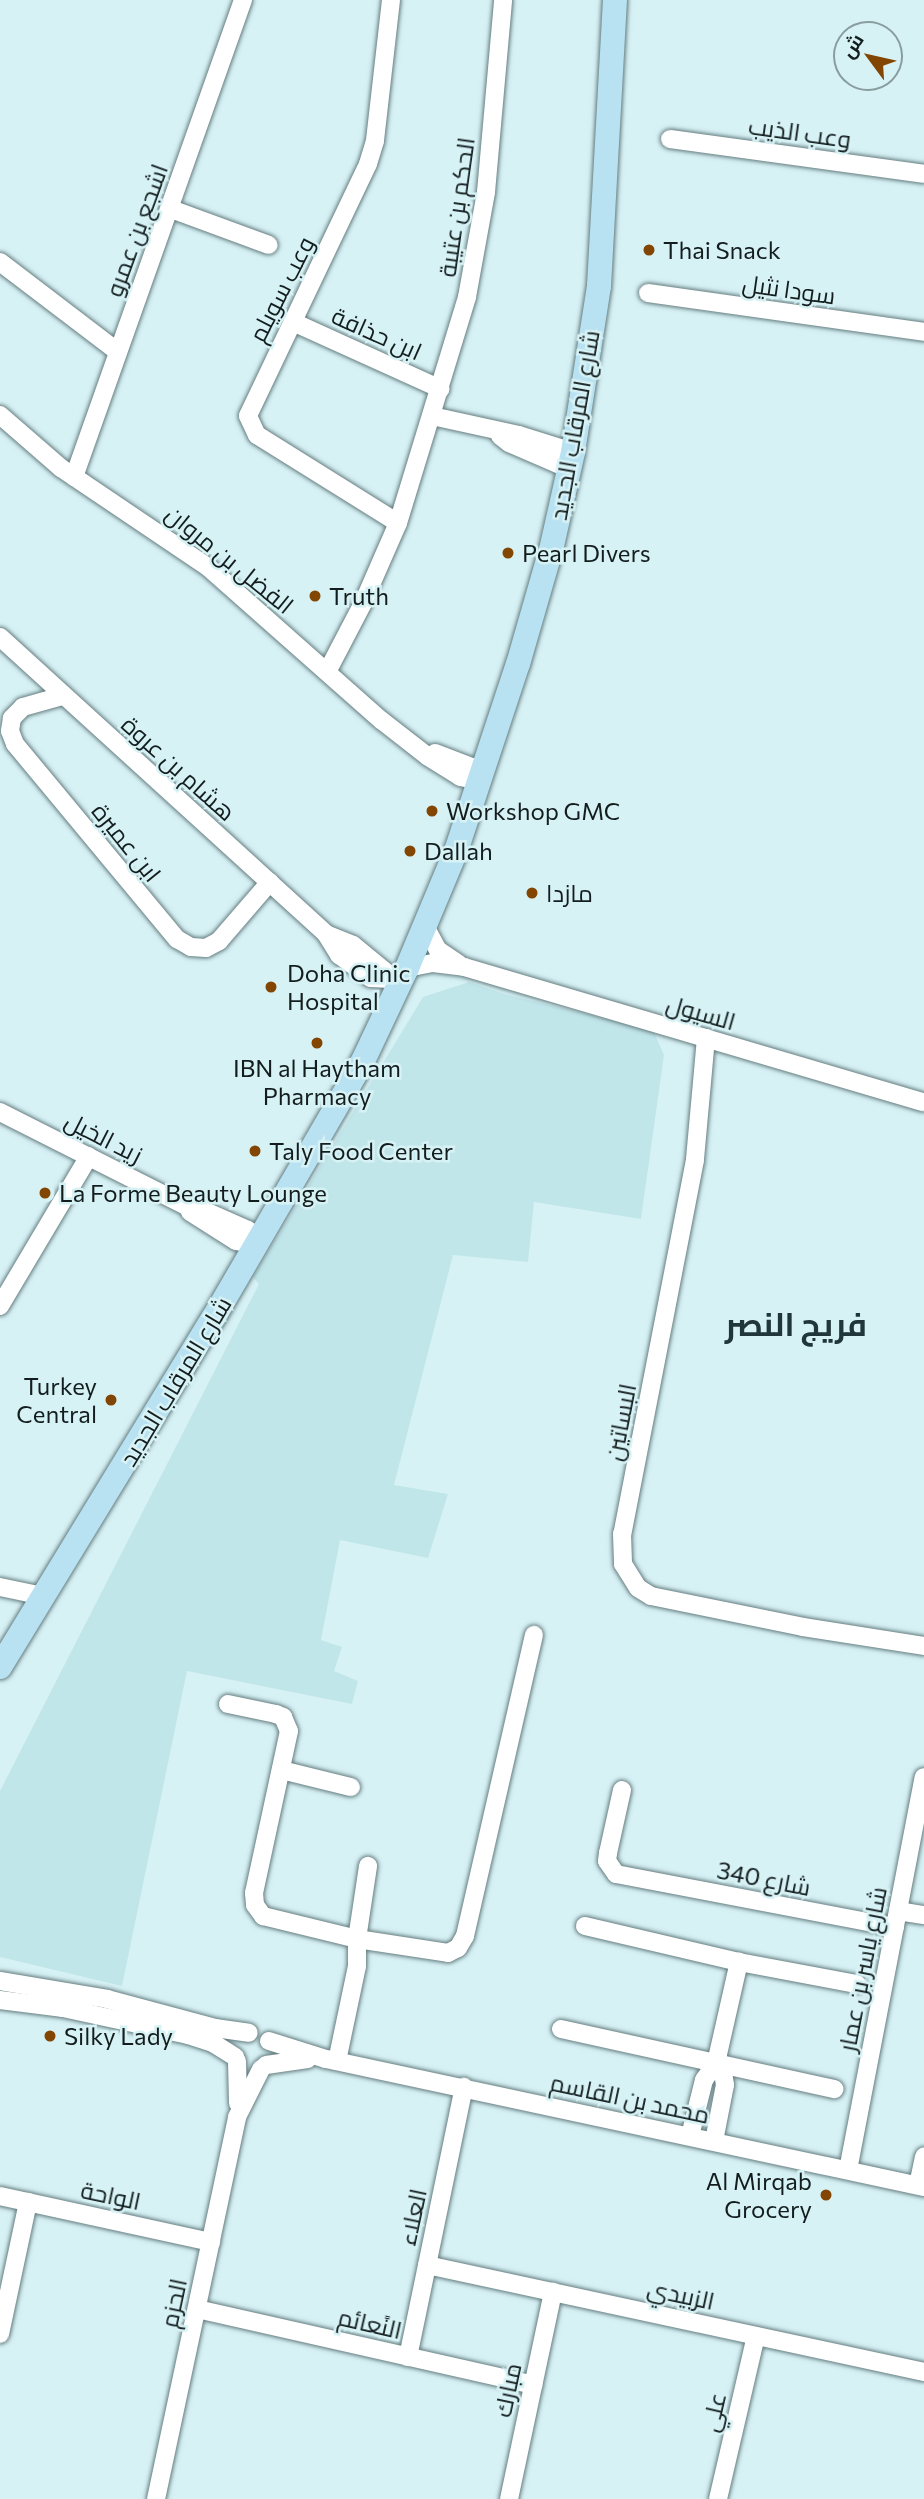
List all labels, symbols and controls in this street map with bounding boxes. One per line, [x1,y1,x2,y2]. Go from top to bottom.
north arrow [833,21,903,91]
text: ش [835,29,868,62]
street label: وعب الذيب [747,111,853,153]
street label: الحكم بن عتيبة [432,135,480,279]
street label: اشجع بن عمرو [99,160,173,300]
street label: وعب سويلم [242,231,320,347]
place label: Thai Snack [663,236,781,264]
marker: Thai Snack [641,242,657,258]
street label: سودا نثيل [741,268,837,310]
street label: ابن حذافة [328,300,426,366]
street label: شارع المرقاب الجديد [543,328,605,522]
street label: الفضل بن مروان [160,499,300,619]
place label: Pearl Divers [522,539,651,567]
marker: Pearl Divers [500,545,516,561]
place label: Truth [329,582,389,610]
marker: Truth [307,588,323,604]
street label: هشام بن عروة [116,710,242,826]
street label: ابن عميرة [87,797,167,887]
place label: Workshop GMC [446,797,620,825]
marker: Workshop GMC [424,803,440,819]
place label: Dallah [424,837,493,865]
marker: Dallah [402,843,418,859]
place label: مازدا [546,879,593,907]
marker: مازدا [524,885,540,901]
place label: Doha Clinic Hospital [287,959,410,1015]
marker: Doha Clinic Hospital [261,977,281,997]
street label: السيول [663,988,739,1036]
marker: IBN al Haytham Pharmacy [309,1035,325,1051]
place label: IBN al Haytham Pharmacy [233,1054,401,1110]
street label: زيد الخيل [60,1105,148,1169]
place label: Taly Food Center [269,1137,453,1165]
marker: Taly Food Center [247,1143,263,1159]
place label: La Forme Beauty Lounge [59,1179,327,1207]
marker: La Forme Beauty Lounge [37,1185,53,1201]
street label: شارع المرقاب الجديد [113,1291,237,1471]
district label: فريج النصر [725,1304,867,1342]
place label: Turkey Central [16,1372,97,1428]
street label: البساتين [598,1381,642,1463]
marker: Turkey Central [103,1392,119,1408]
street label: شارع 340 [715,1855,813,1901]
street label: شارع ياسر بن عمار [832,1884,892,2054]
place label: Silky Lady [64,2022,173,2050]
marker: Silky Lady [42,2028,58,2044]
street label: محمد بن القاسم [548,2067,712,2129]
place label: Al Mirqab Grocery [706,2167,812,2223]
street label: الواحة [78,2175,144,2215]
street label: العلاء [392,2186,432,2248]
marker: Al Mirqab Grocery [818,2187,834,2203]
street label: الزبيدي [645,2273,717,2315]
street label: الحزم [154,2276,192,2330]
street label: النًعائم [335,2302,405,2344]
street label: مبارك [487,2360,527,2420]
street label: علي [695,2390,731,2434]

